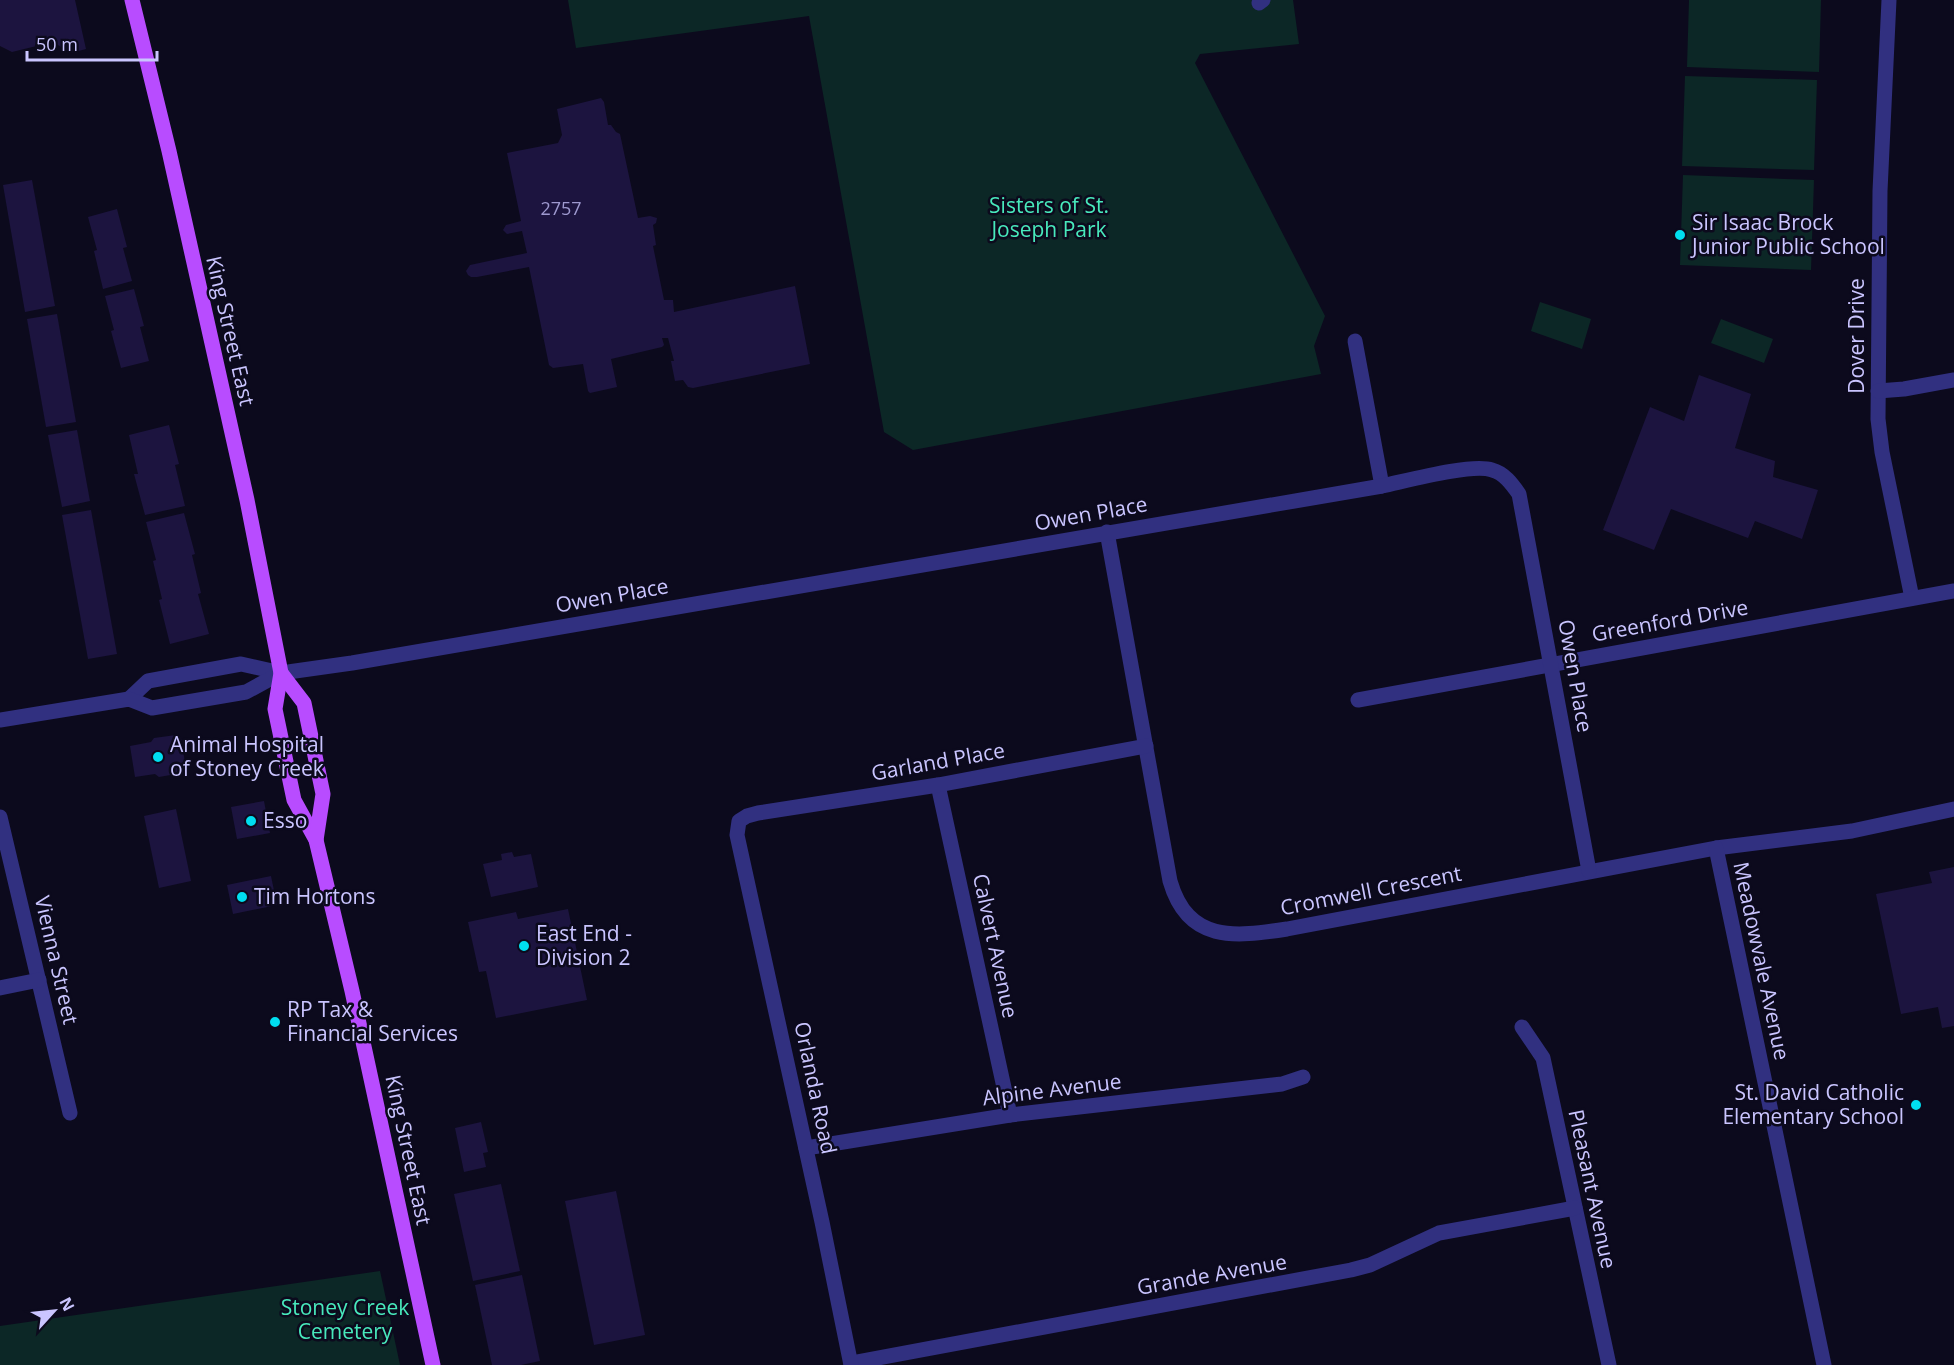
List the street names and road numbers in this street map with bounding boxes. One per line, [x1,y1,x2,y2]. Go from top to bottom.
street label: King Street East [200,253,262,408]
street label: Dover Drive [1842,278,1870,394]
street label: Owen Place [1032,489,1149,537]
street label: Owen Place [553,571,670,619]
street label: Greenford Drive [1589,592,1750,648]
street label: Owen Place [1552,617,1600,734]
street label: Garland Place [869,735,1007,787]
street label: Cromwell Crescent [1278,859,1464,921]
street label: Meadowvale Avenue [1727,859,1797,1062]
street label: Calvert Avenue [967,871,1025,1021]
street label: Vienna Street [29,893,85,1027]
street label: Orlanda Road [788,1019,844,1157]
street label: Alpine Avenue [981,1067,1123,1111]
street label: King Street East [379,1072,439,1227]
street label: Pleasant Avenue [1562,1107,1624,1271]
street label: Grande Avenue [1135,1247,1289,1301]

